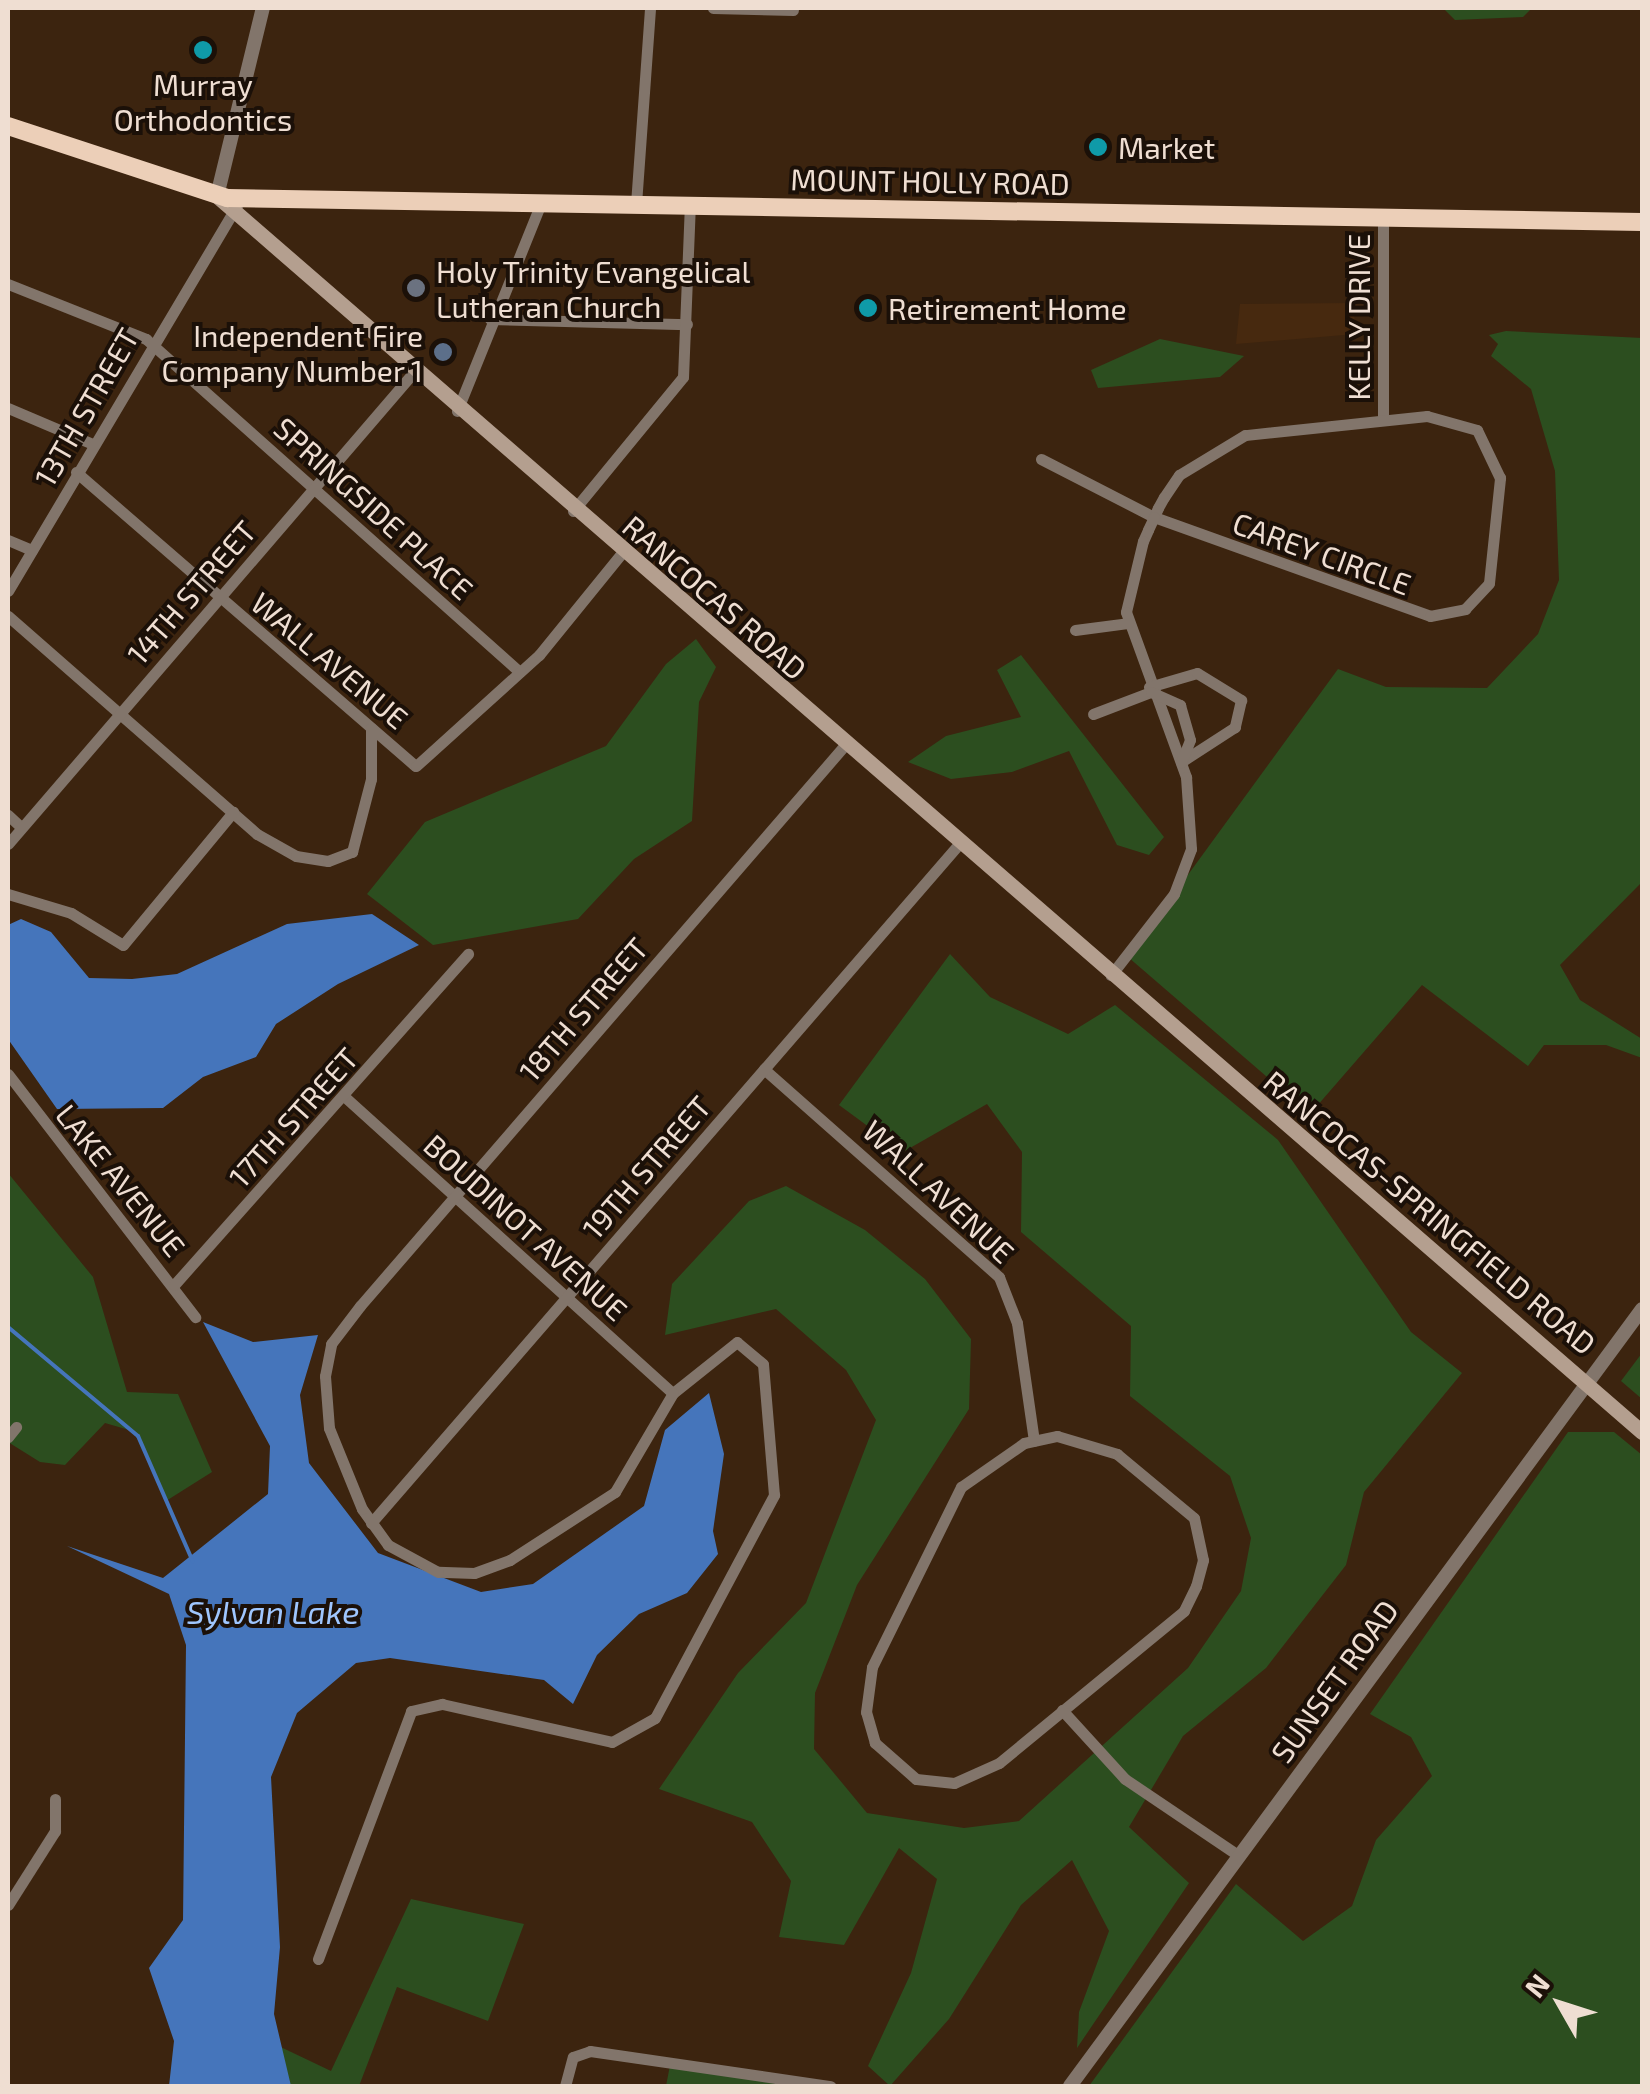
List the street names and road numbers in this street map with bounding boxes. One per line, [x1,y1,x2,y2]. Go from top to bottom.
street label: MOUNT HOLLY ROAD [789,161,1071,201]
street label: KELLY DRIVE [1340,233,1376,401]
street label: 13TH STREET [26,322,146,492]
street label: SPRINGSIDE PLACE [267,409,481,607]
street label: CAREY CIRCLE [1228,504,1416,602]
street label: RANCOCAS ROAD [616,507,814,687]
street label: 14TH STREET [119,513,263,671]
street label: WALL AVENUE [244,584,416,736]
street label: 18TH STREET [511,930,655,1088]
street label: 17TH STREET [221,1040,365,1194]
street label: RANCOCAS-SPRINGFIELD ROAD [1257,1063,1603,1361]
street label: 19TH STREET [574,1088,718,1246]
street label: LAKE AVENUE [49,1097,193,1263]
street label: WALL AVENUE [856,1111,1022,1271]
street label: BOUDINOT AVENUE [417,1126,635,1328]
street label: SUNSET ROAD [1263,1592,1405,1770]

